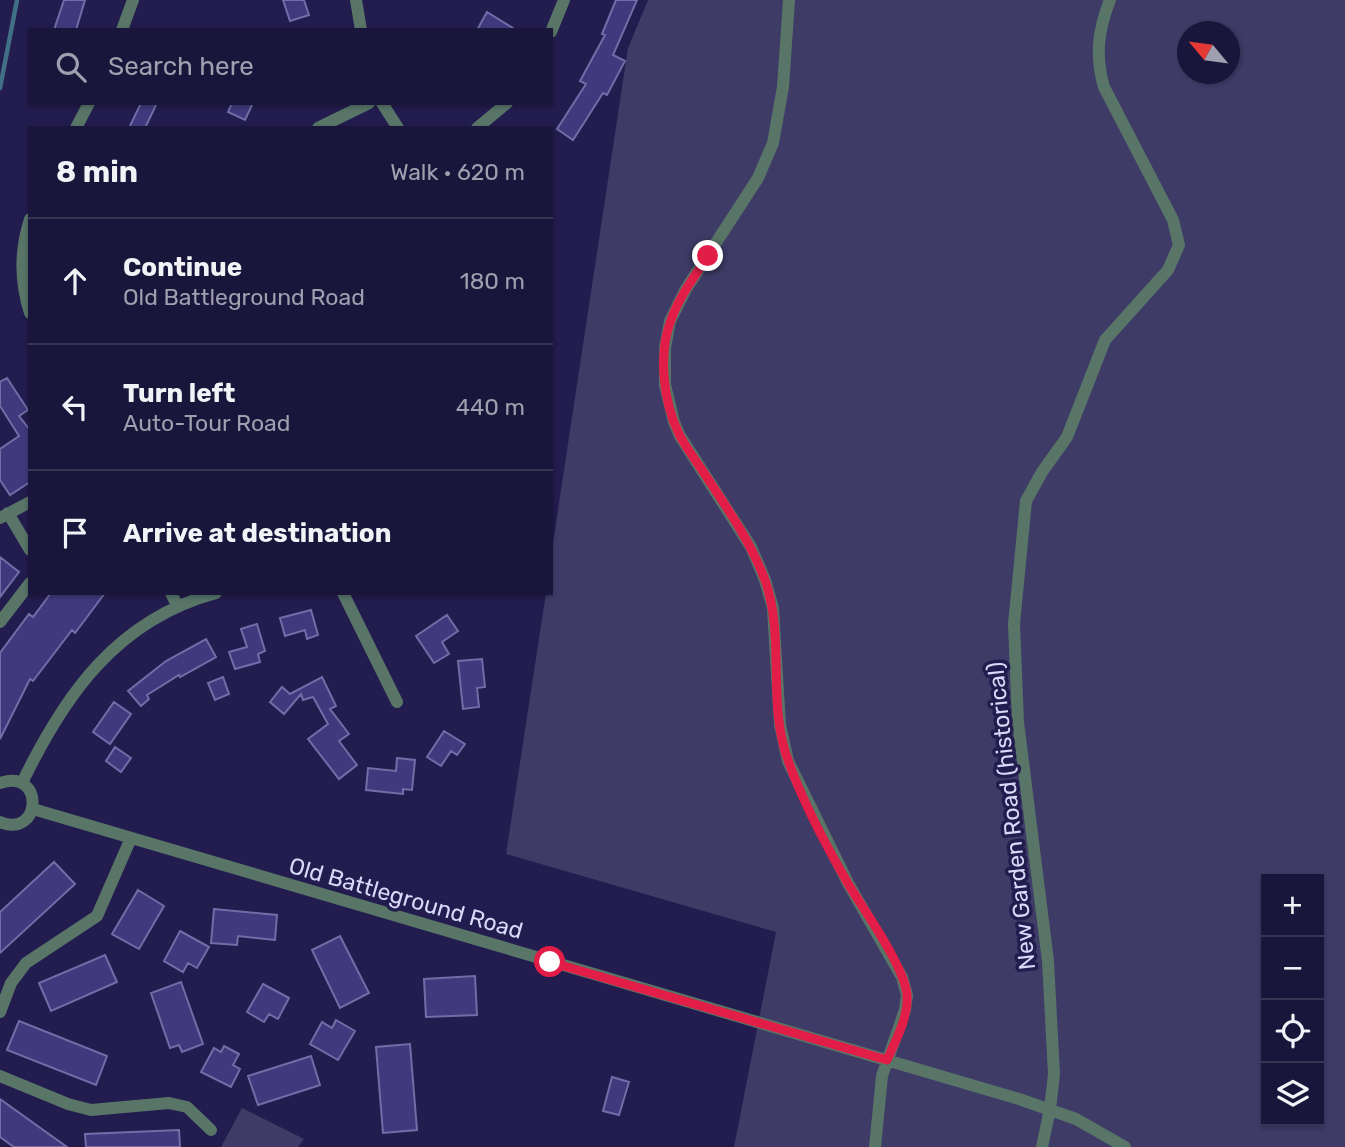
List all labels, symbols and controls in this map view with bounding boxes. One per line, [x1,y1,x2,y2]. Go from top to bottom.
north arrow [1177,21,1240,84]
search box [28,28,553,105]
icon: search [52,48,90,86]
text: Search here [108,51,254,82]
text: 8 min [56,154,138,190]
text: Walk · 620 m [390,158,525,186]
route end [692,240,723,271]
text: Continue [123,252,242,283]
icon: ahead [56,262,94,300]
text: 180 m [460,267,525,295]
text: Old Battleground Road [123,283,365,311]
text: Turn left [123,378,235,409]
icon: left [56,388,94,426]
text: 440 m [456,393,525,421]
text: Auto-Tour Road [123,409,290,437]
icon: arrive [56,514,94,552]
text: Arrive at destination [123,518,391,549]
street label: New Garden Road (historical) [981,661,1041,971]
street label: Old Battleground Road [286,851,526,945]
map controls [1261,874,1324,1126]
button: + [1261,874,1324,937]
button: − [1261,937,1324,1000]
route start [534,946,565,977]
button: locate [1261,1000,1324,1063]
button: layers [1261,1063,1324,1126]

